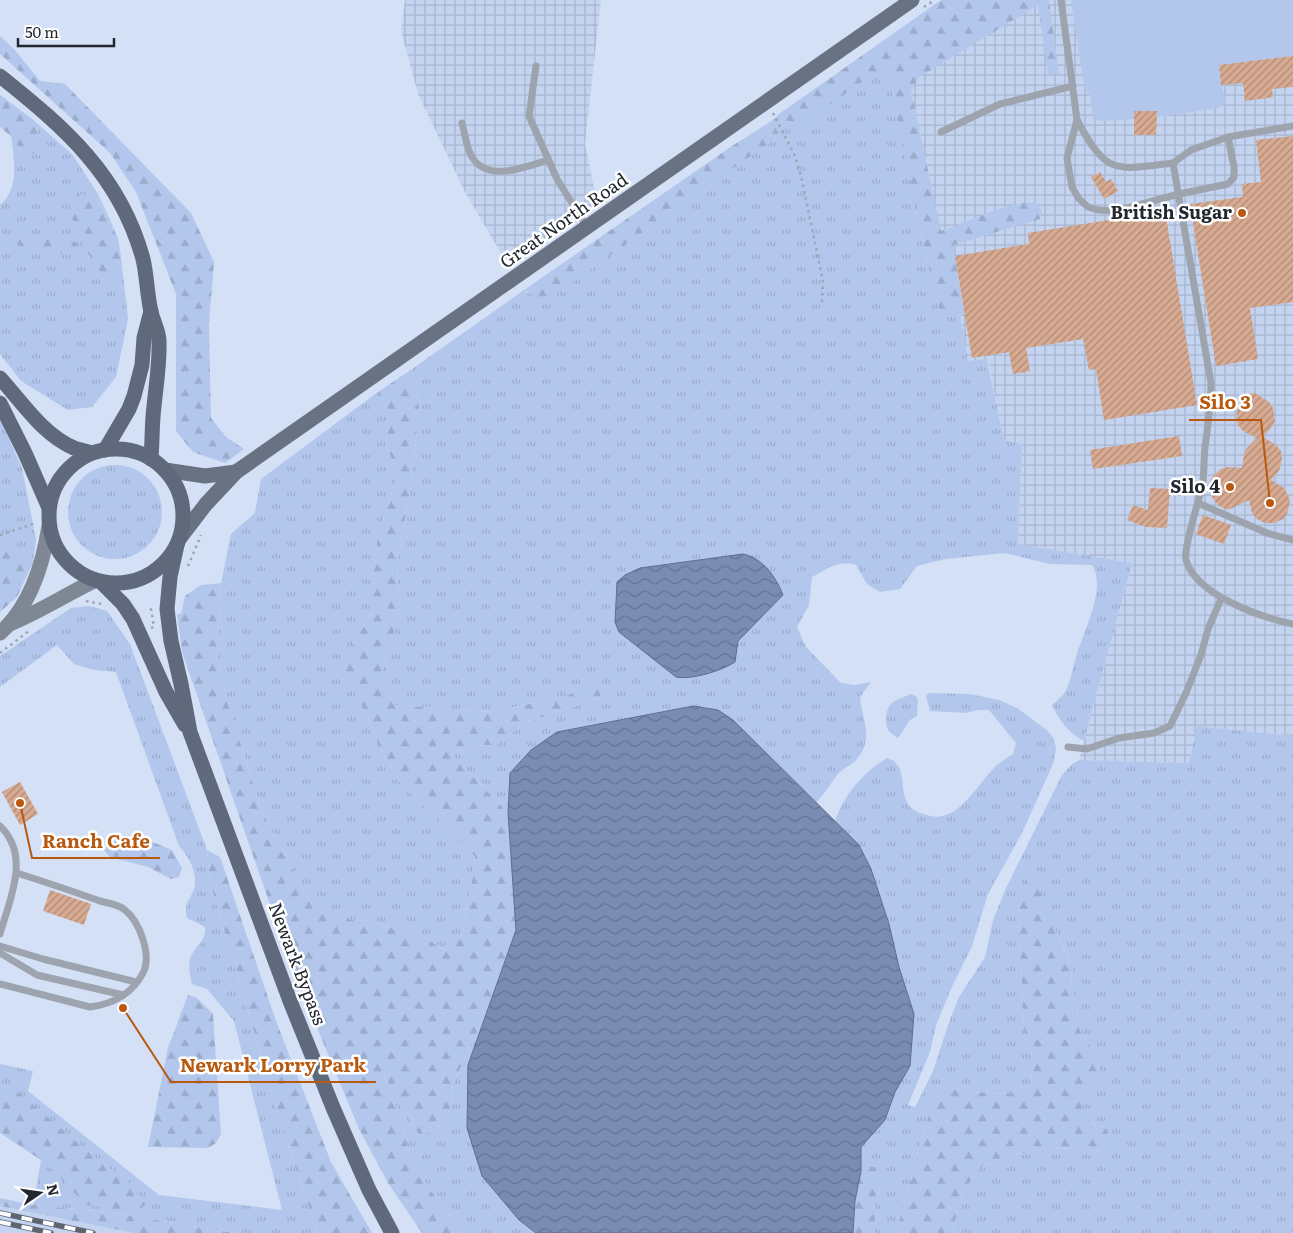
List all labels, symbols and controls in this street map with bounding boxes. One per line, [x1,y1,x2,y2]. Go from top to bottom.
scale bar [18,15,114,47]
text: 50 m [25,20,59,43]
street label: Great North Road [494,165,633,274]
place label: British Sugar [1110,198,1232,225]
marker: British Sugar [1236,207,1248,219]
callout: Silo 3 [1189,386,1261,420]
text: Silo 3 [1199,387,1251,415]
place label: Silo 4 [1170,472,1220,499]
marker: Silo 4 [1224,481,1236,493]
callout: Ranch Cafe [32,824,160,858]
text: Ranch Cafe [42,826,150,854]
street label: Newark Bypass [263,898,334,1029]
callout: Newark Lorry Park [171,1048,376,1082]
text: Newark Lorry Park [180,1050,366,1078]
north arrow [15,1168,65,1218]
text: N [43,1182,65,1198]

